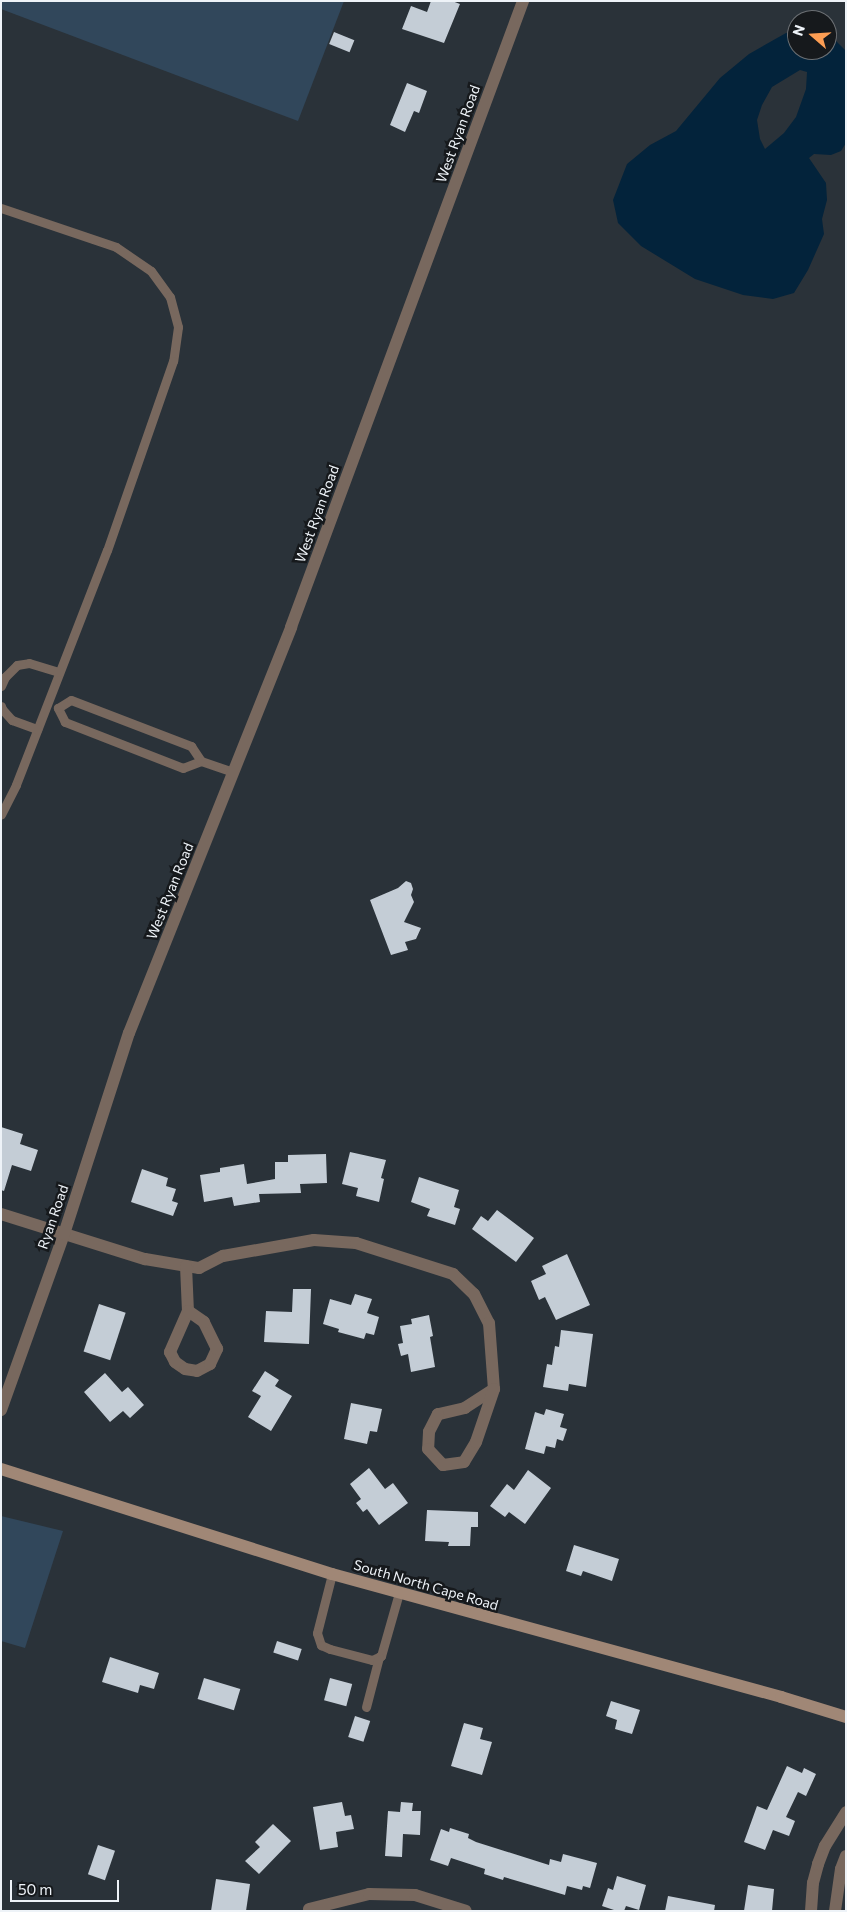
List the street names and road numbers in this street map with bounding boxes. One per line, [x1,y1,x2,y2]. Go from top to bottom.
street label: West Ryan Road [433,83,483,185]
street label: West Ryan Road [292,463,342,565]
street label: West Ryan Road [143,840,197,942]
street label: Ryan Road [34,1183,72,1251]
street label: South North Cape Road [352,1556,500,1614]

